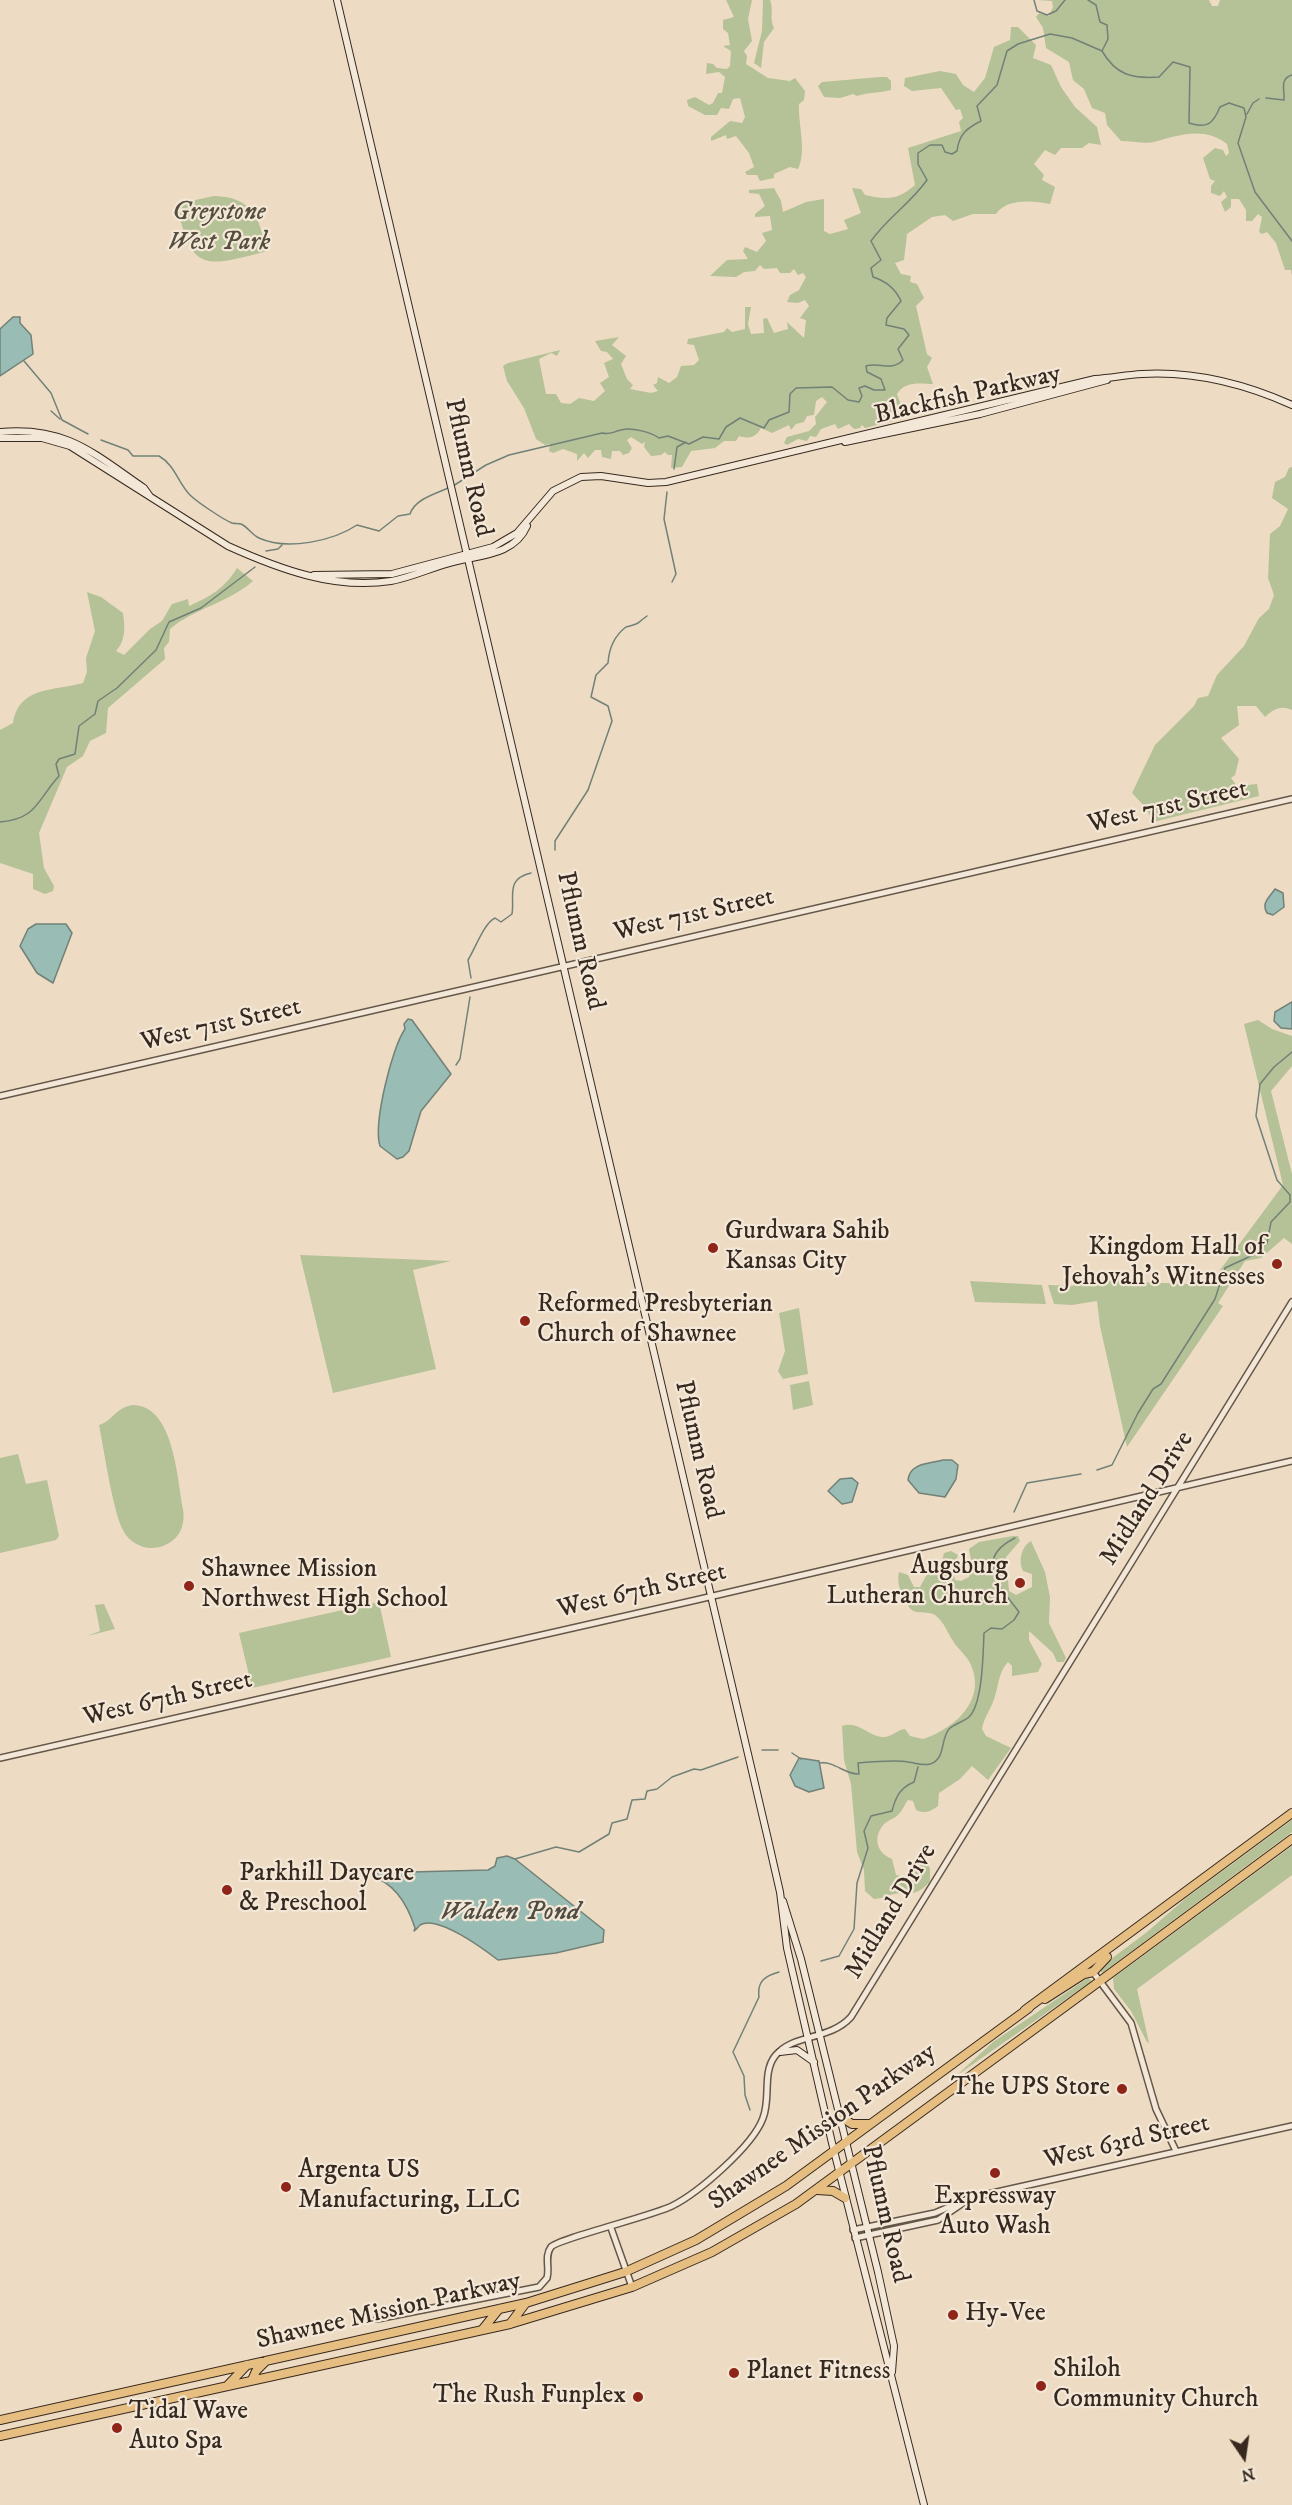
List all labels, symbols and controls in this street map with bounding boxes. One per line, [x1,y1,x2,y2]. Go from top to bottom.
park label: Greystone West Park [168,198,270,260]
street label: Blackfish Parkway [872,359,1064,433]
street label: Pflumm Road [436,396,498,540]
street label: West 71st Street [1085,774,1251,842]
street label: Pflumm Road [548,869,610,1013]
street label: West 71st Street [611,882,777,950]
street label: West 71st Street [138,992,304,1060]
place label: Gurdwara Sahib Kansas City [725,1217,889,1278]
place label: Kingdom Hall of Jehovah's Witnesses [1062,1233,1265,1294]
marker: Gurdwara Sahib Kansas City [706,1241,720,1255]
marker: Kingdom Hall of Jehovah's Witnesses [1270,1257,1284,1271]
place label: Reformed Presbyterian Church of Shawnee [537,1290,773,1352]
marker: Reformed Presbyterian Church of Shawnee [518,1314,532,1328]
street label: Pflumm Road [666,1378,728,1522]
street label: Midland Drive [1094,1426,1202,1572]
place label: Augsburg Lutheran Church [826,1552,1008,1613]
place label: Shawnee Mission Northwest High School [201,1555,448,1616]
street label: West 67th Street [555,1557,729,1627]
marker: Augsburg Lutheran Church [1013,1576,1027,1590]
marker: Shawnee Mission Northwest High School [182,1579,196,1593]
street label: West 67th Street [81,1665,255,1735]
street label: Midland Drive [839,1839,945,1985]
place label: Parkhill Daycare & Preschool [239,1859,414,1920]
marker: Parkhill Daycare & Preschool [220,1883,234,1897]
water label: Walden Pond [440,1897,580,1929]
street label: Shawnee Mission Parkway [703,2038,943,2218]
place label: The UPS Store [951,2073,1110,2105]
marker: The UPS Store [1115,2082,1129,2096]
street label: West 63rd Street [1041,2109,1213,2177]
street label: Pflumm Road [853,2142,915,2286]
place label: Argenta US Manufacturing, LLC [298,2156,520,2218]
marker: Expressway Auto Wash [988,2166,1002,2180]
marker: Argenta US Manufacturing, LLC [279,2180,293,2194]
place label: Expressway Auto Wash [934,2182,1056,2244]
street label: Shawnee Mission Parkway [254,2266,524,2358]
place label: Hy-Vee [965,2299,1046,2331]
marker: Hy-Vee [946,2308,960,2322]
place label: Shiloh Community Church [1053,2355,1259,2416]
place label: Planet Fitness [746,2357,890,2389]
marker: Planet Fitness [727,2366,741,2380]
marker: Shiloh Community Church [1034,2379,1048,2393]
place label: The Rush Funplex [433,2381,626,2413]
marker: The Rush Funplex [631,2390,645,2404]
place label: Tidal Wave Auto Spa [129,2397,248,2458]
marker: Tidal Wave Auto Spa [110,2421,124,2435]
north arrow [1214,2427,1274,2487]
text: N [1239,2463,1257,2486]

